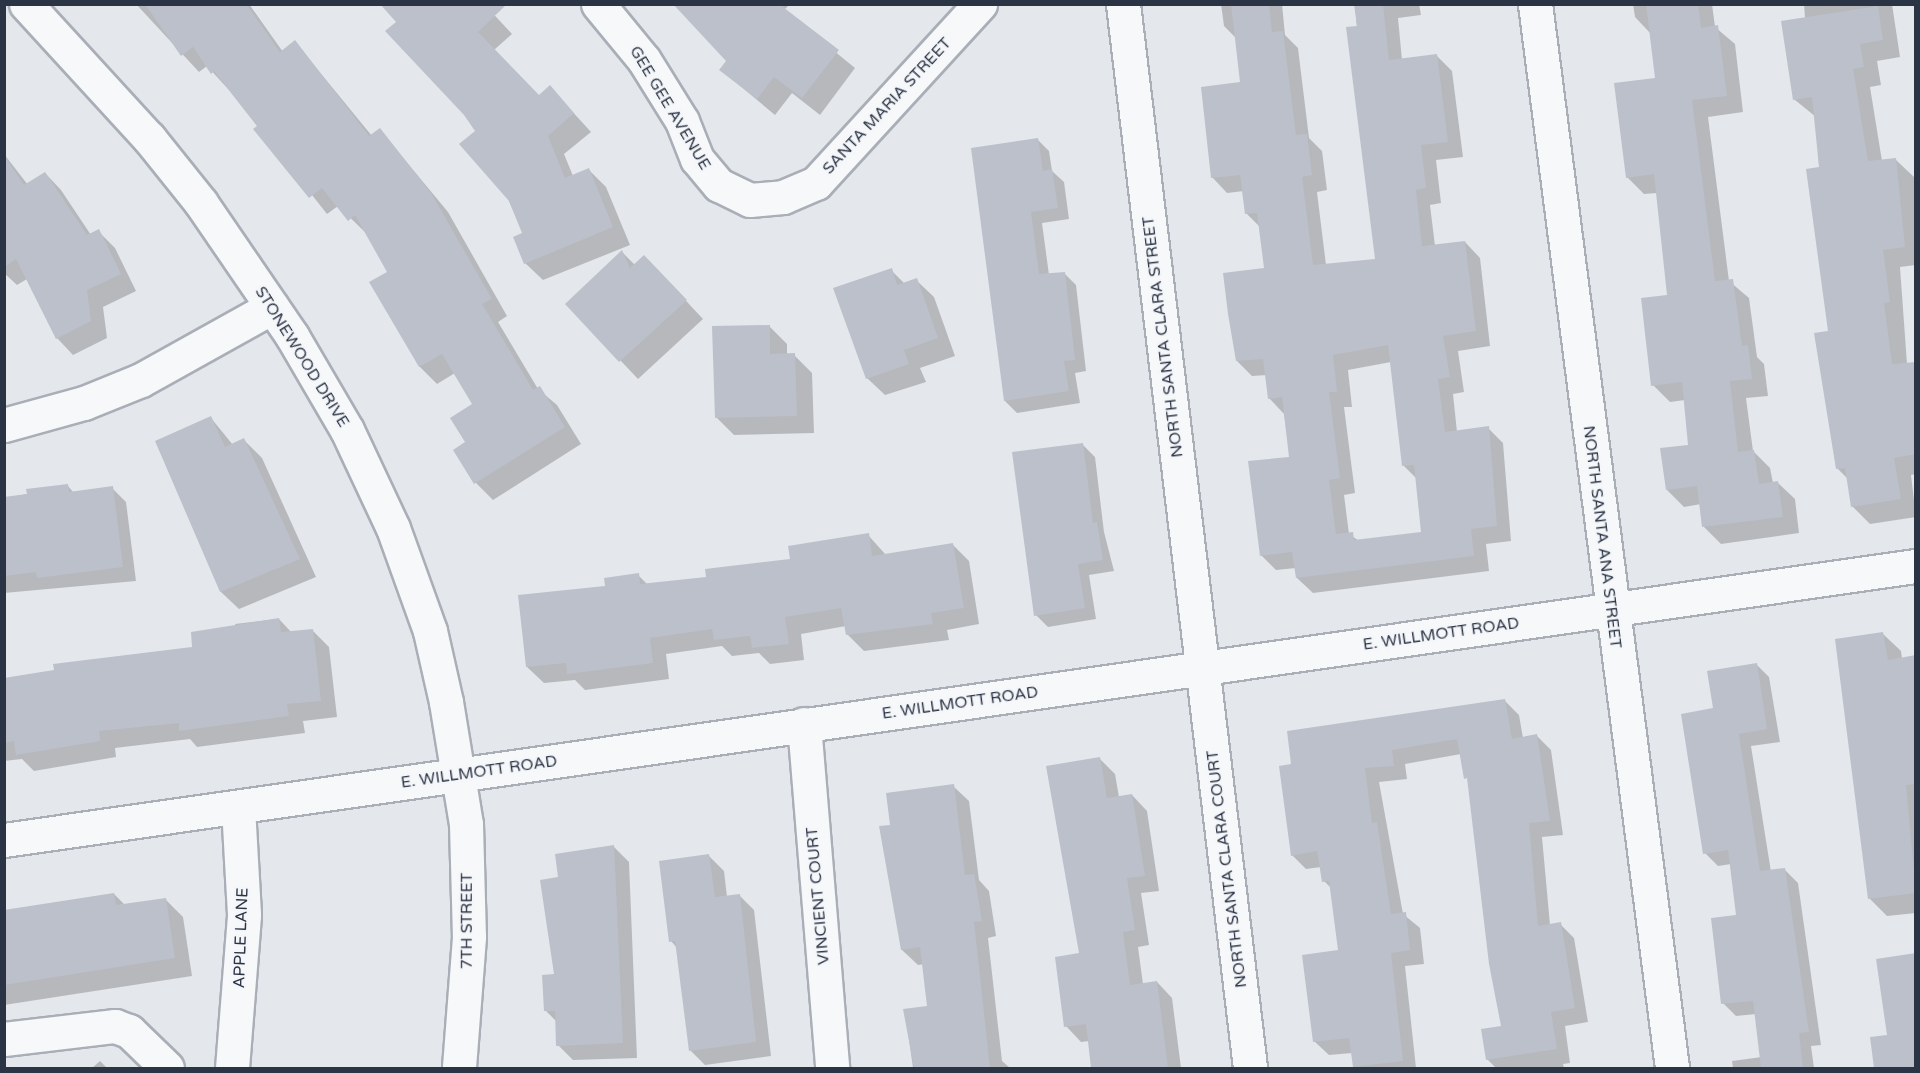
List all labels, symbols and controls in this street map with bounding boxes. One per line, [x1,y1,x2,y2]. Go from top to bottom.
street label: SANTA MARIA STREET [819,34,955,178]
street label: GEE GEE AVENUE [625,43,715,173]
street label: NORTH SANTA CLARA STREET [1139,215,1187,459]
street label: STONEWOOD DRIVE [251,283,353,431]
street label: NORTH SANTA ANA STREET [1579,425,1625,649]
street label: E. WILLMOTT ROAD [1362,614,1520,654]
street label: E. WILLMOTT ROAD [881,683,1039,723]
street label: NORTH SANTA CLARA COURT [1203,749,1251,989]
street label: E. WILLMOTT ROAD [400,752,558,792]
street label: VINCIENT COURT [802,826,834,966]
street label: 7TH STREET [457,873,477,969]
street label: APPLE LANE [230,887,252,989]

